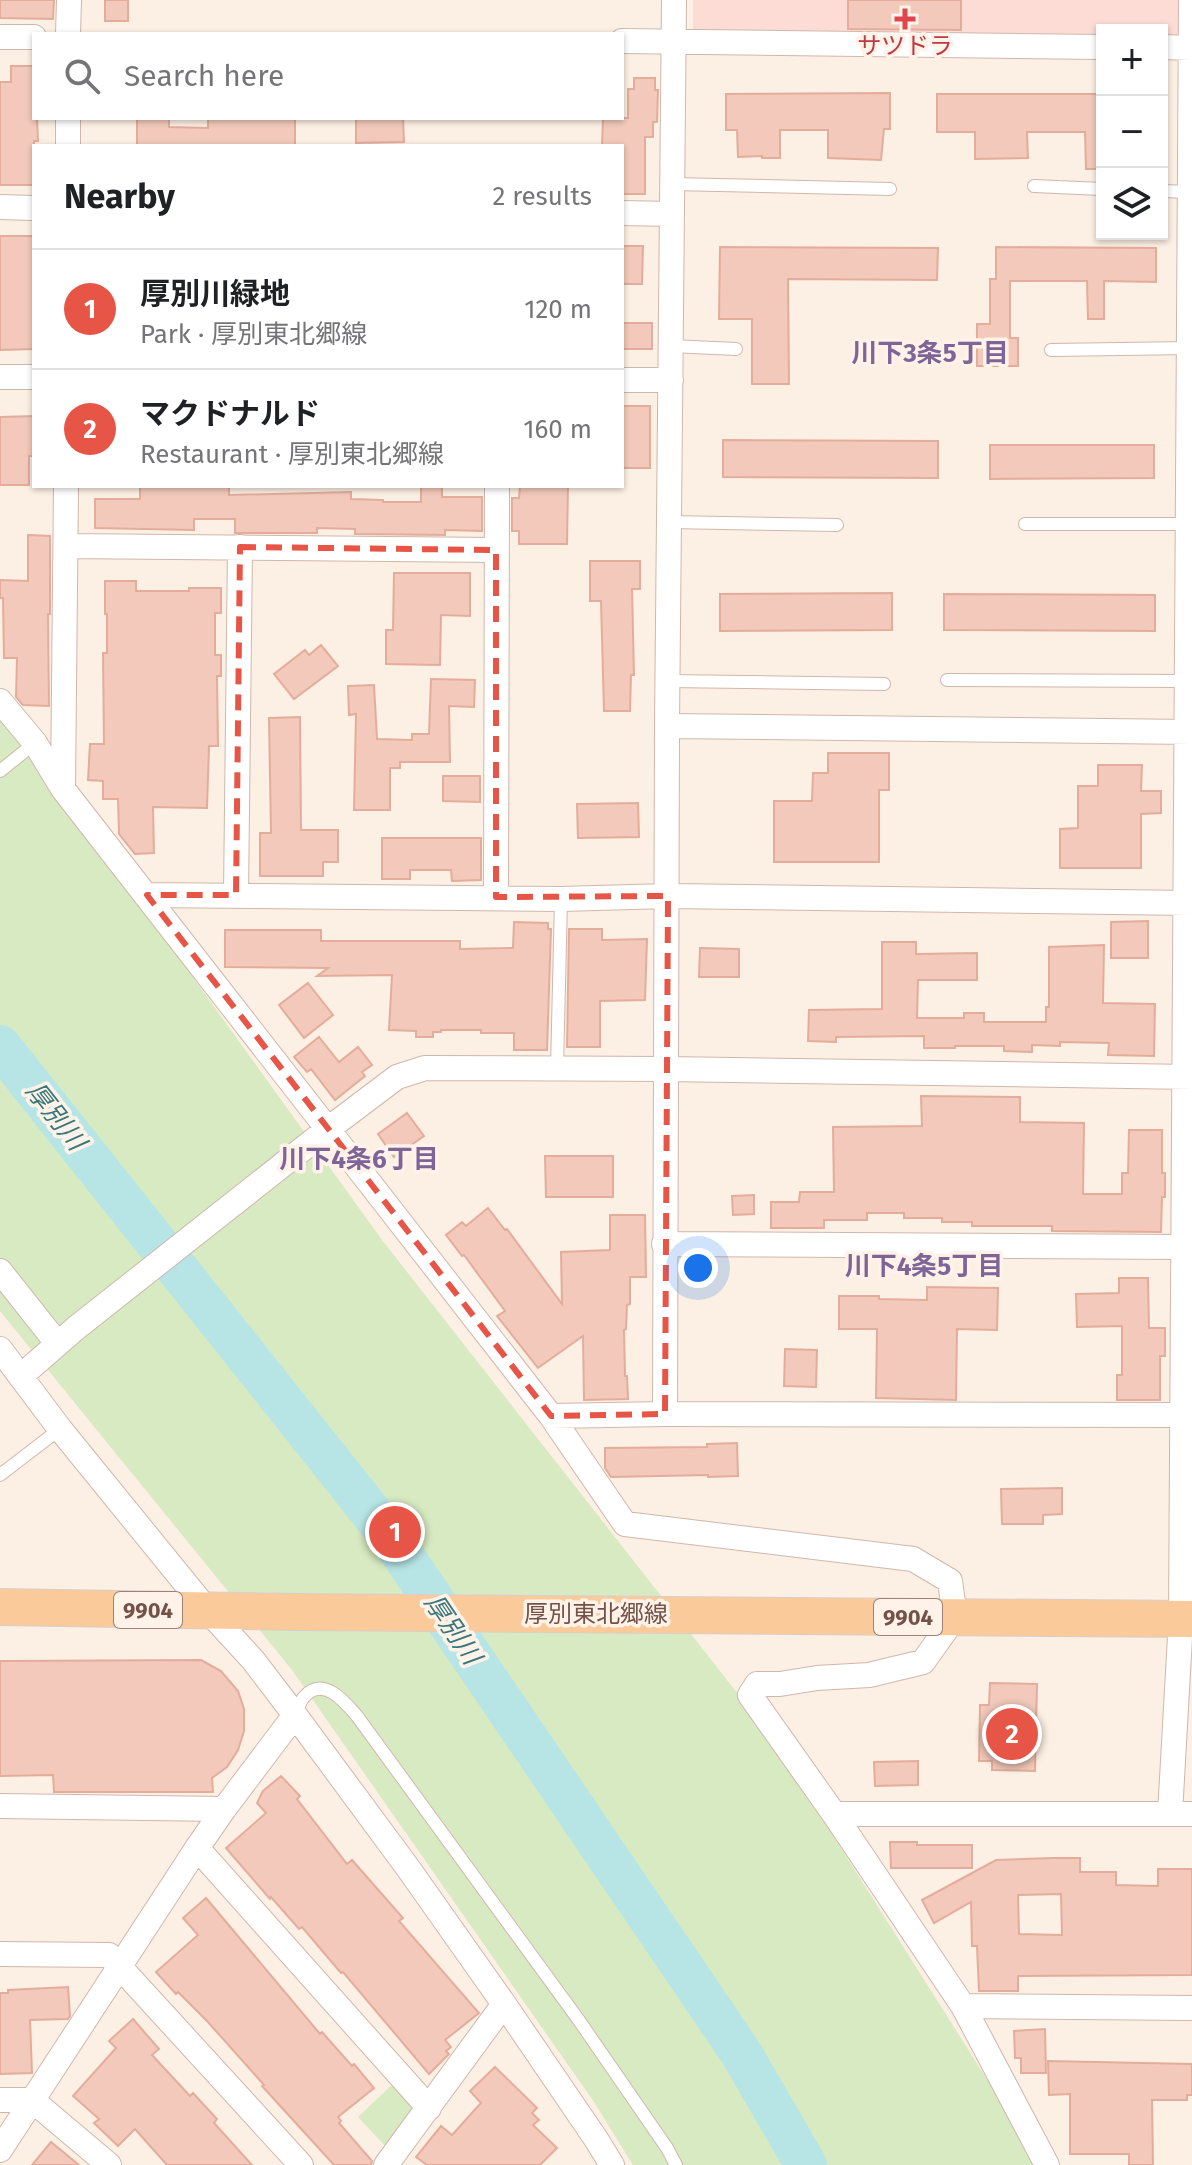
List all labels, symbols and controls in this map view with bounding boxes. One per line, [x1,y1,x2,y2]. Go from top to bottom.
marker: サツドラ [896,10,914,28]
map controls [1096,24,1168,240]
button: + [1096,24,1168,96]
search box [32,32,624,120]
place label: サツドラ [857,32,953,60]
icon: search [60,54,104,98]
text: Search here [124,58,284,94]
button: − [1096,96,1168,168]
button: layers [1096,168,1168,240]
text: Nearby [64,176,175,217]
text: 2 results [492,181,592,212]
text: 厚別川緑地 [140,276,290,312]
text: 1 [84,294,96,325]
text: 120 m [524,294,592,325]
text: Park · 厚別東北郷線 [140,319,367,350]
district label: 川下3条5丁目 [851,338,1009,369]
text: マクドナルド [140,396,320,432]
text: 2 [83,414,97,445]
text: 160 m [523,414,592,445]
text: Restaurant · 厚別東北郷線 [140,439,444,470]
water label: 厚別川 [19,1076,94,1159]
district label: 川下4条6丁目 [279,1144,439,1175]
your location [678,1248,718,1288]
district label: 川下4条5丁目 [845,1251,1003,1282]
pin: 1 [369,1502,421,1562]
water label: 厚別川 [418,1588,489,1673]
road number: 9904 [114,1592,182,1628]
road number: 9904 [874,1599,942,1635]
street label: 厚別東北郷線 [524,1600,668,1628]
pin: 2 [986,1704,1038,1764]

